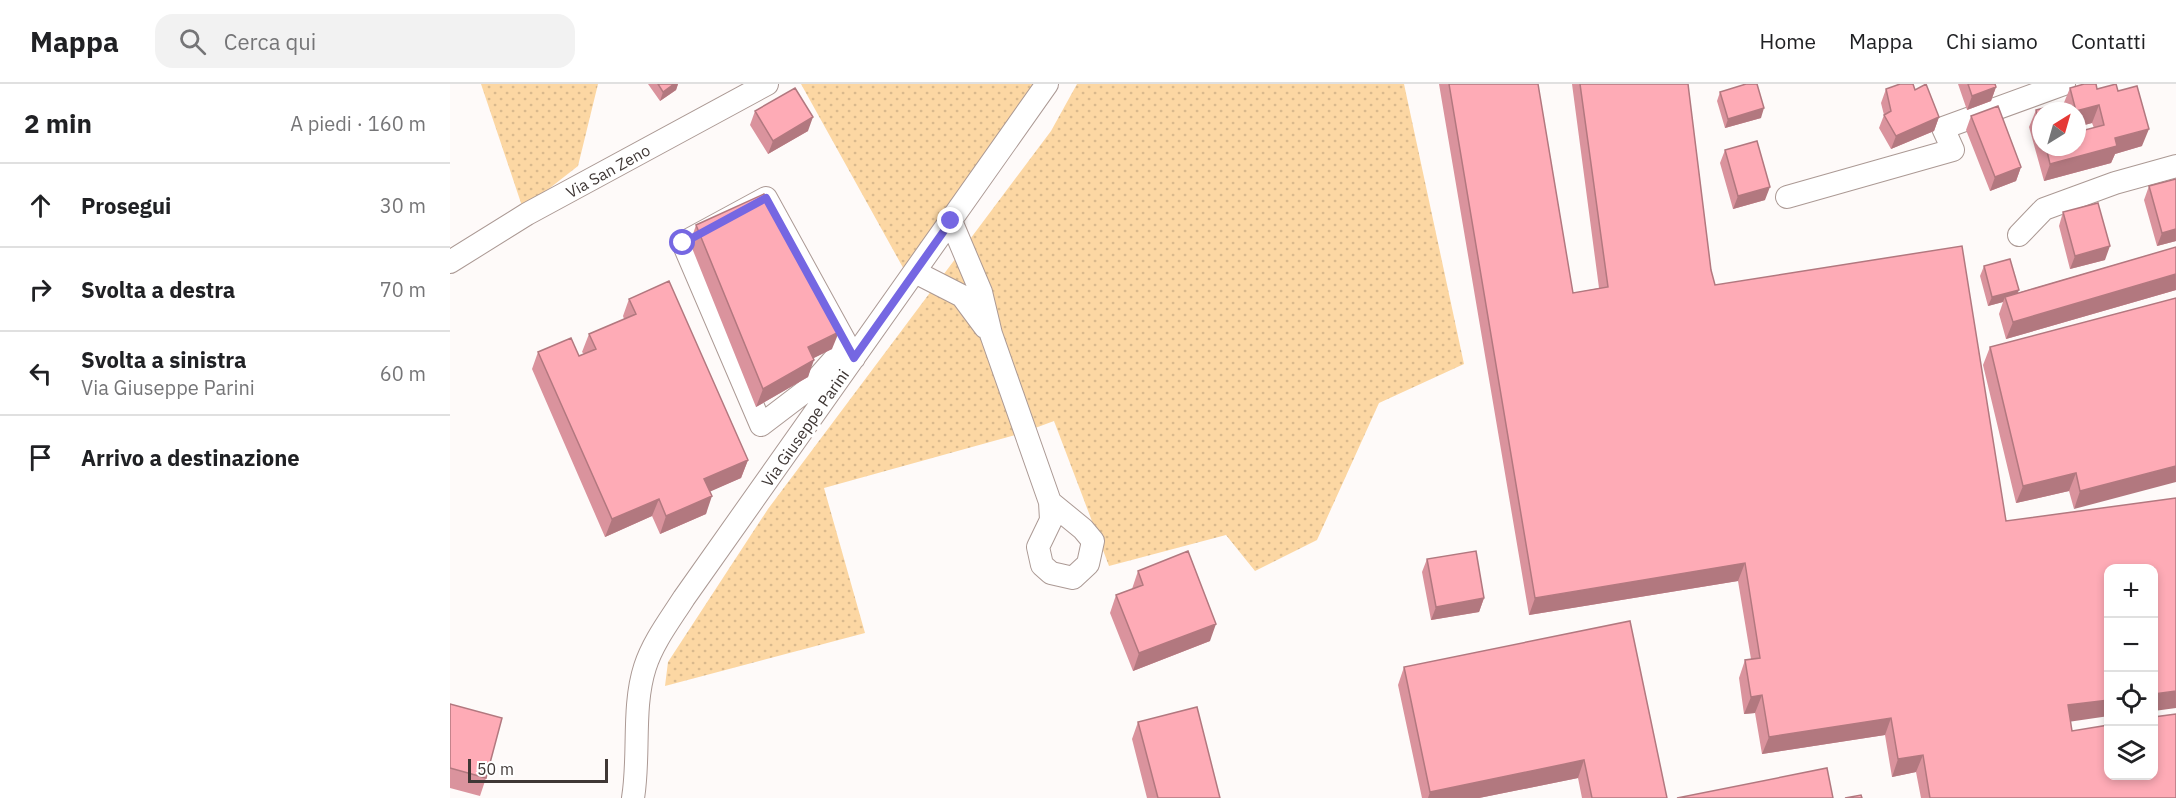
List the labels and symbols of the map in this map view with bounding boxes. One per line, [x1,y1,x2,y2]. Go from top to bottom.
north arrow [2032,102,2086,156]
street label: Via San Zeno [563,140,653,202]
route end [937,207,963,233]
route start [669,229,695,255]
street label: Via Giuseppe Parini [757,365,853,491]
scale bar [468,756,608,784]

